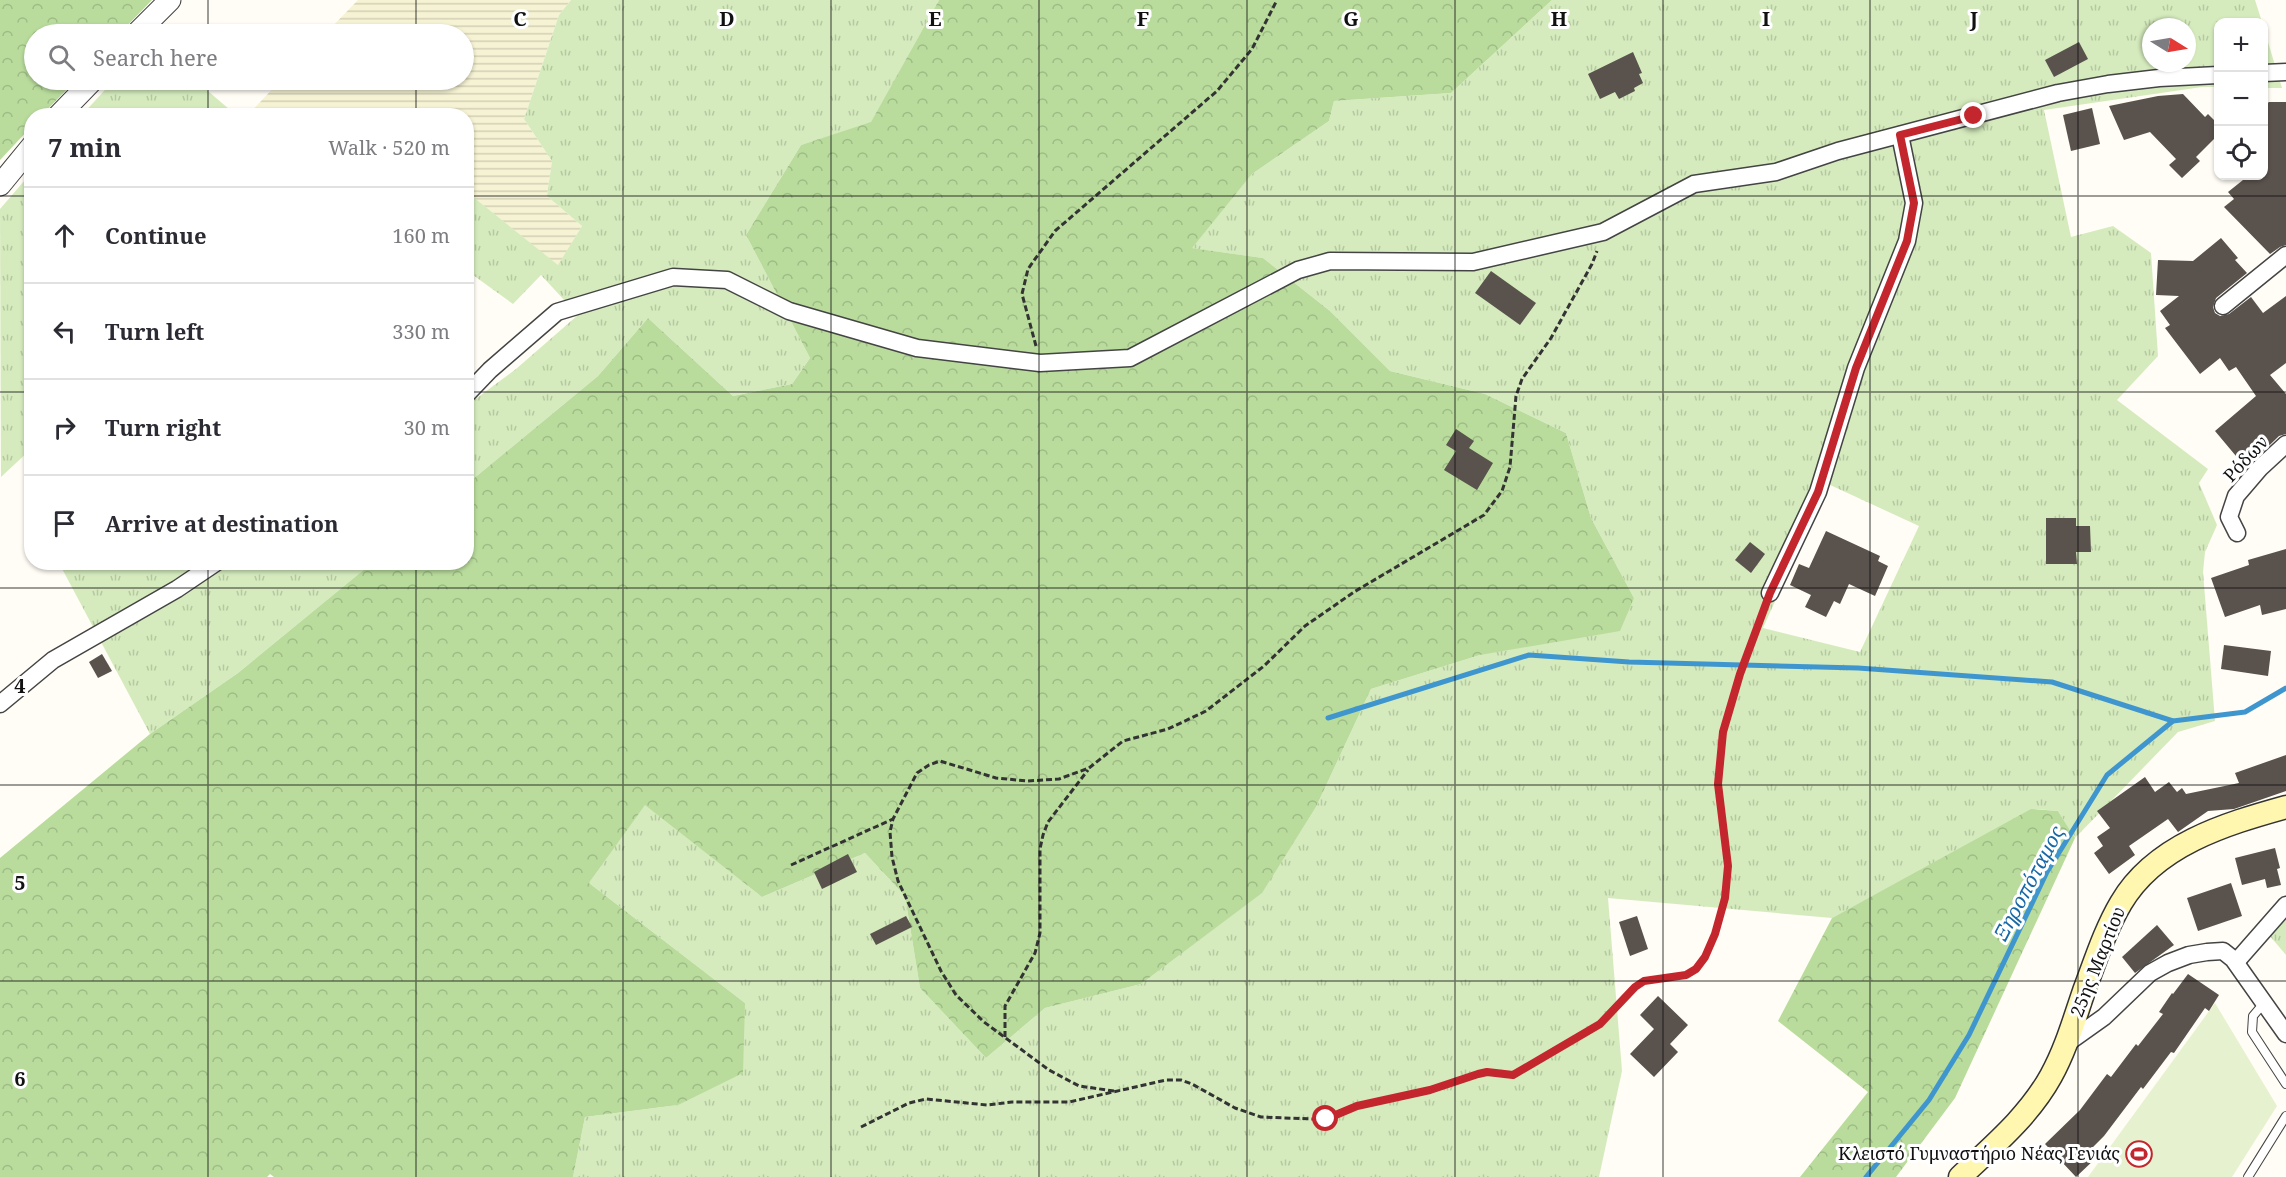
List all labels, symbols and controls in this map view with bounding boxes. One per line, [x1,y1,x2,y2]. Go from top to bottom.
text: C [513,5,527,32]
text: D [719,5,735,32]
text: E [928,5,942,32]
text: F [1137,5,1149,32]
text: G [1343,5,1359,32]
text: H [1551,5,1567,32]
text: I [1762,5,1770,32]
text: J [1969,5,1978,32]
north arrow [2142,18,2196,72]
map controls [2214,18,2268,180]
button: + [2214,18,2268,72]
search box [24,24,474,90]
icon: search [45,41,78,74]
text: Search here [93,42,218,72]
button: − [2214,72,2268,126]
route end [1960,102,1986,128]
button: locate [2214,126,2268,180]
text: 7 min [48,129,122,165]
text: Walk · 520 m [328,134,450,161]
icon: ahead [48,219,81,252]
text: Continue [105,220,207,250]
text: 160 m [392,222,450,249]
icon: left [48,315,81,348]
text: Turn left [105,316,204,346]
text: 330 m [392,318,450,345]
icon: right [48,411,81,444]
text: Turn right [105,412,221,442]
text: 30 m [404,414,450,441]
street label: Ρόδων [2218,430,2273,487]
icon: arrive [48,507,81,540]
text: Arrive at destination [105,508,339,538]
text: 4 [14,672,26,699]
water label: Ξηροπόταμος [1987,820,2070,946]
text: 5 [14,869,26,896]
street label: 25ης Μαρτίου [2064,903,2130,1020]
text: 6 [14,1065,26,1092]
route start [1312,1105,1338,1131]
sports icon: Κλειστό Γυμναστήριο Νέας Γενιάς [2124,1139,2154,1169]
place label: Κλειστό Γυμναστήριο Νέας Γενιάς [1838,1141,2120,1165]

